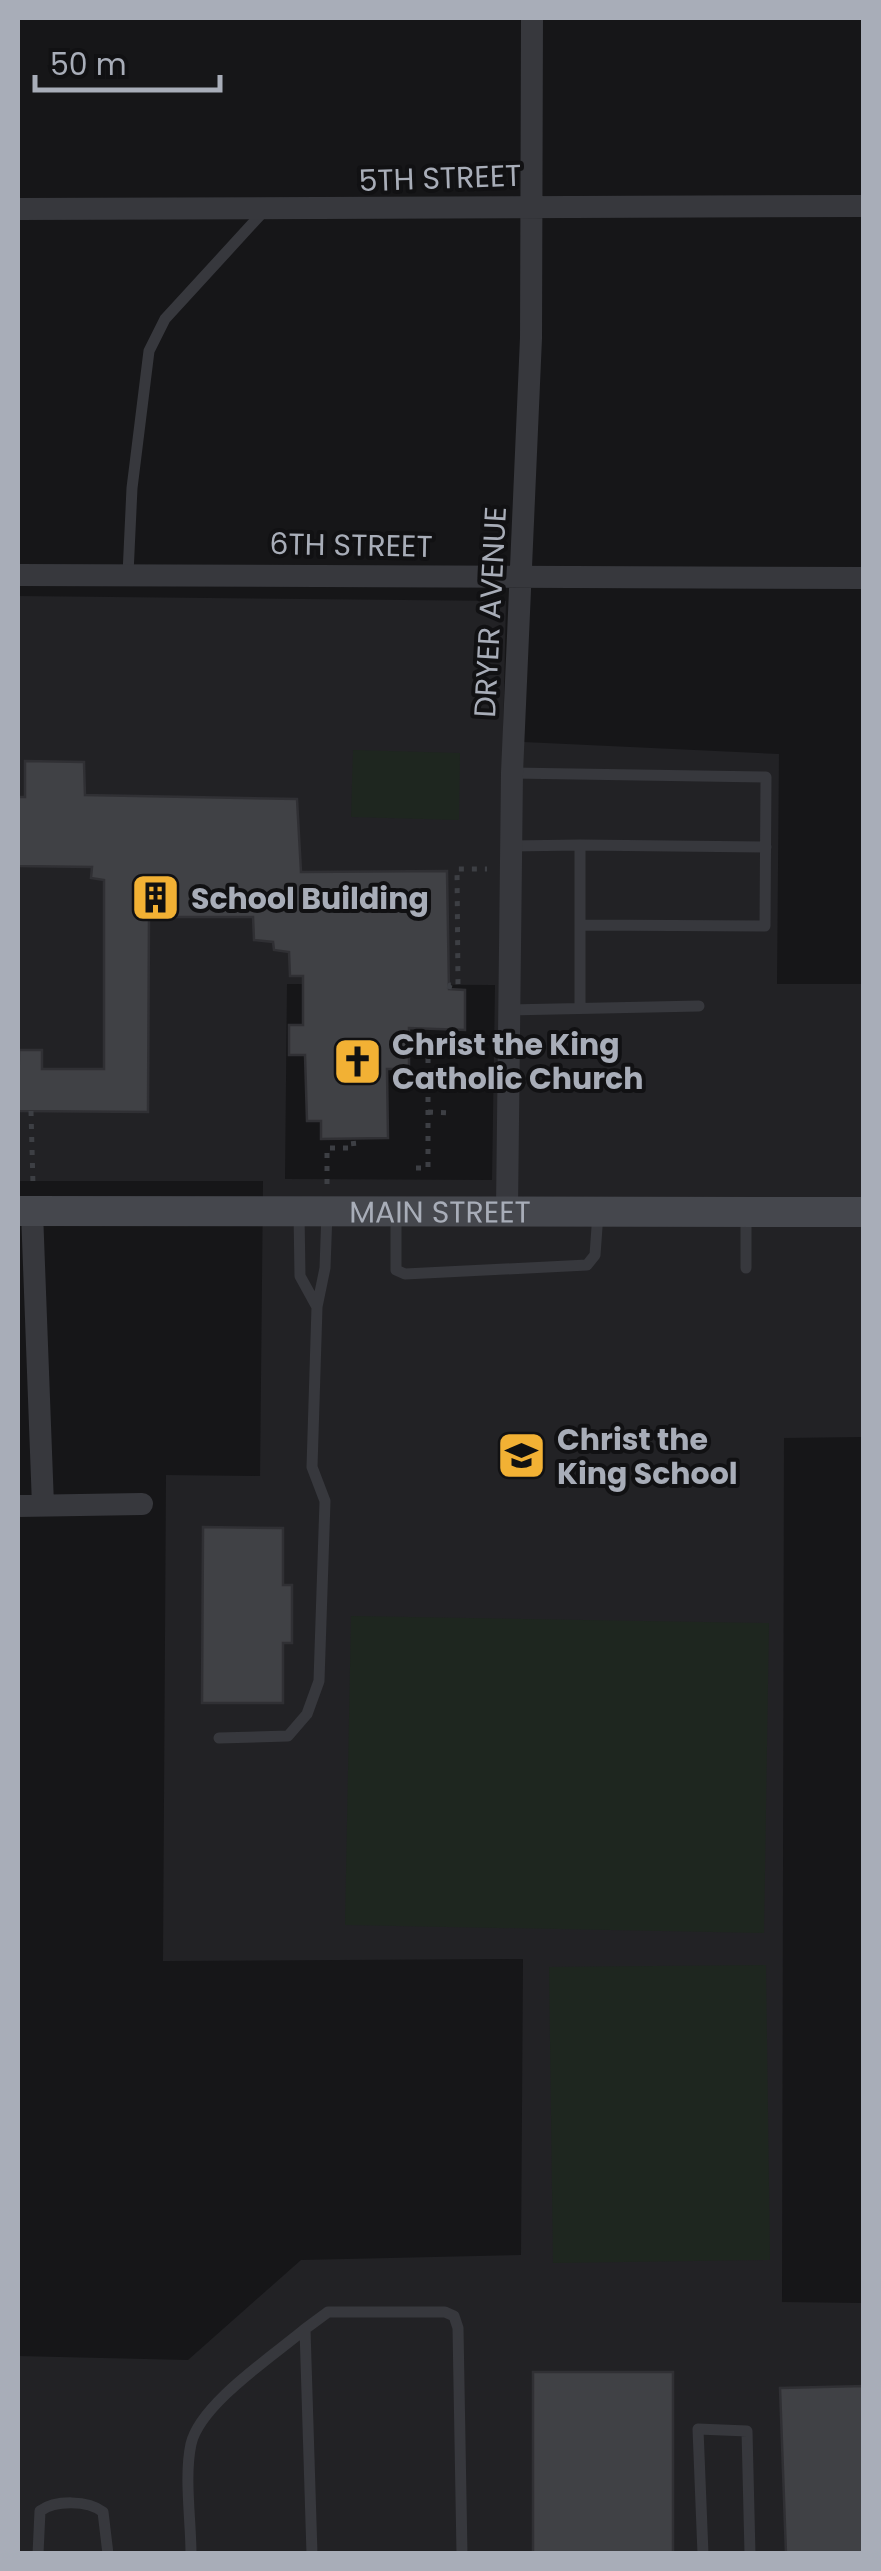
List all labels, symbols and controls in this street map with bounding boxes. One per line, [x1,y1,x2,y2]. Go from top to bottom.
scale bar [35,30,220,92]
text: 50 m [50,43,127,86]
street label: 5TH STREET [358,154,522,202]
street label: DRYER AVENUE [463,505,517,719]
street label: 6TH STREET [269,522,433,568]
building icon: School Building [130,872,182,924]
place label: School Building [191,877,429,920]
place label: Christ the King Catholic Church [392,1023,643,1100]
church icon: Christ the King Catholic Church [331,1035,383,1087]
street label: MAIN STREET [349,1190,531,1233]
place label: Christ the King School [557,1418,738,1495]
school or university icon: Christ the King School [496,1430,548,1482]

